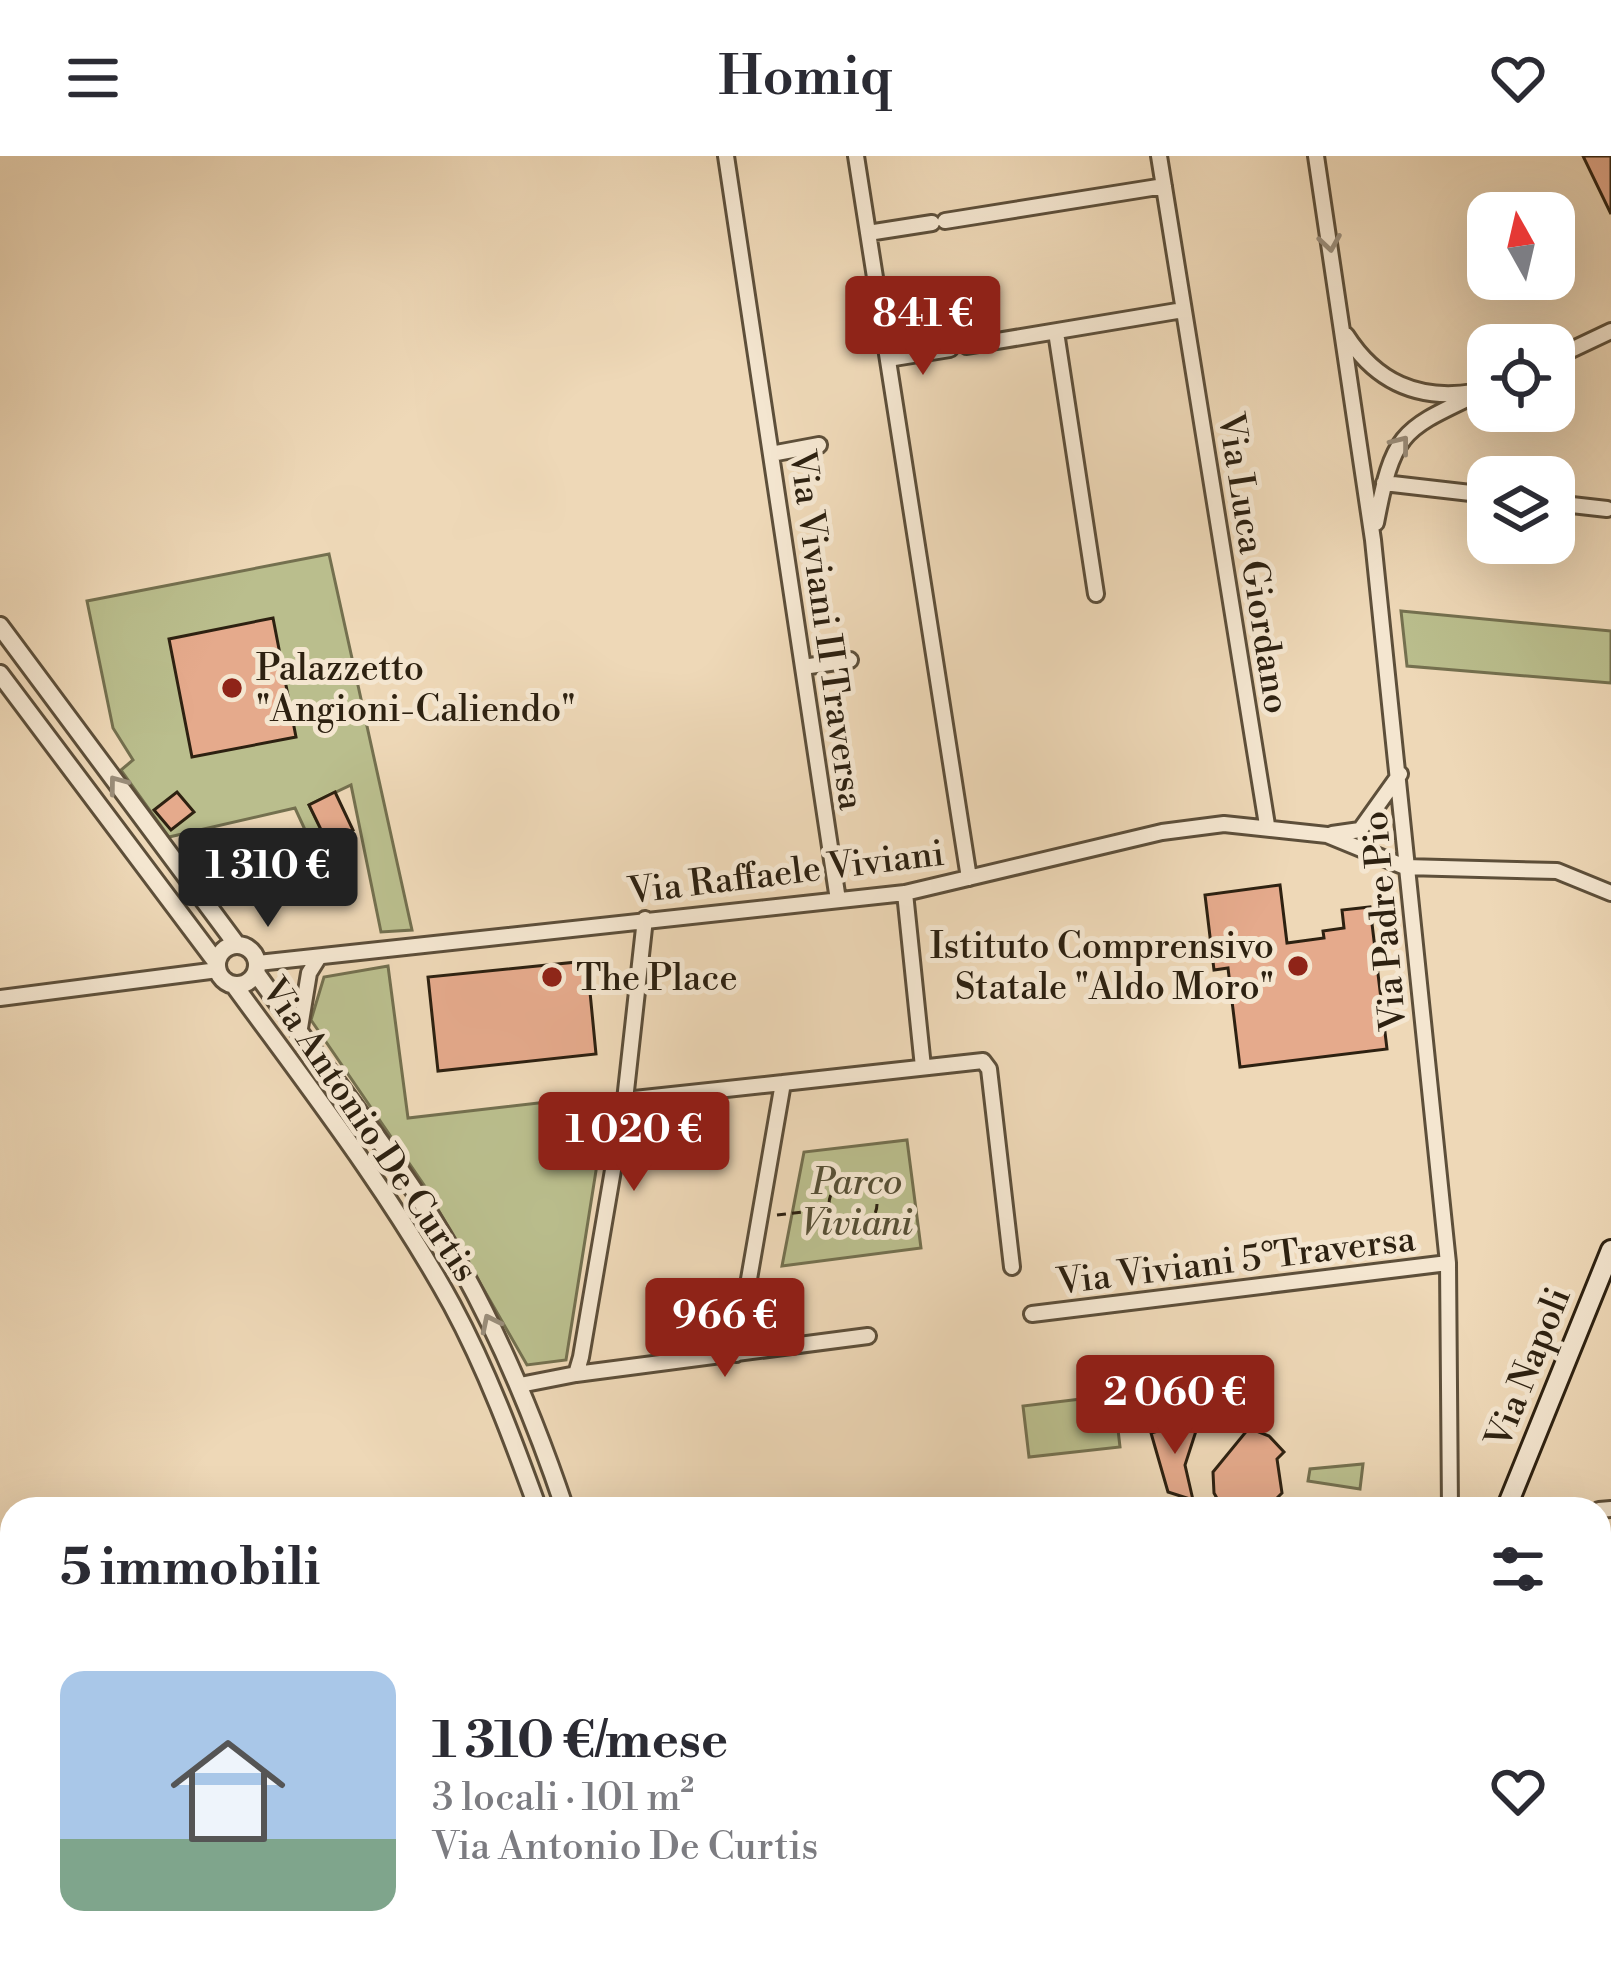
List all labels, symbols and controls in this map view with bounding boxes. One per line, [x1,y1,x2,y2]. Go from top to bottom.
text: Homiq [718,44,893,112]
icon: menu [60,45,126,111]
icon: heart [1485,45,1551,111]
north arrow [1467,192,1575,300]
map controls [1467,192,1575,564]
one-way arrow [1316,233,1341,253]
pin: 841 € [839,276,1007,378]
text: 841 € [872,290,974,339]
button: locate [1467,324,1575,432]
street label: Via Luca Giordano [1206,409,1299,717]
one-way arrow [1387,436,1408,458]
street label: Via Viviani II Traversa [778,447,873,814]
button: layers [1467,456,1575,564]
place label: Palazzetto "Angioni-Caliendo" [256,647,575,733]
marker: Palazzetto "Angioni-Caliendo" [219,675,245,701]
one-way arrow [110,775,132,797]
street label: Via Padre Pio [1353,809,1418,1033]
pin: 1 310 € [157,828,379,930]
street label: Via Raffaele Viviani [625,832,947,915]
text: 1 310 € [206,842,330,891]
place label: Istituto Comprensivo Statale "Aldo Moro" [930,925,1274,1011]
marker: Istituto Comprensivo Statale "Aldo Moro" [1285,953,1311,979]
place label: The Place [576,957,738,1002]
marker: The Place [539,964,565,990]
street label: Via Antonio De Curtis [250,969,487,1291]
pin: 1 020 € [523,1092,745,1194]
text: 1 020 € [565,1106,703,1155]
park label: Parco Viviani [801,1161,914,1247]
street label: Via Viviani 5°Traversa [1054,1217,1419,1306]
pin: 966 € [641,1278,809,1380]
street label: Via Napoli [1476,1281,1582,1456]
text: 966 € [672,1292,778,1341]
one-way arrow [481,1314,504,1335]
pin: 2 060 € [1064,1355,1286,1457]
text: 2 060 € [1103,1369,1247,1418]
icon: filters [1485,1536,1551,1602]
text: 5 immobili [60,1537,320,1601]
text: 1 310 €/mese [432,1710,728,1774]
icon: home [156,1719,300,1863]
icon: heart [1485,1758,1551,1824]
text: 3 locali · 101 m² [432,1774,694,1823]
text: Via Antonio De Curtis [432,1823,818,1872]

